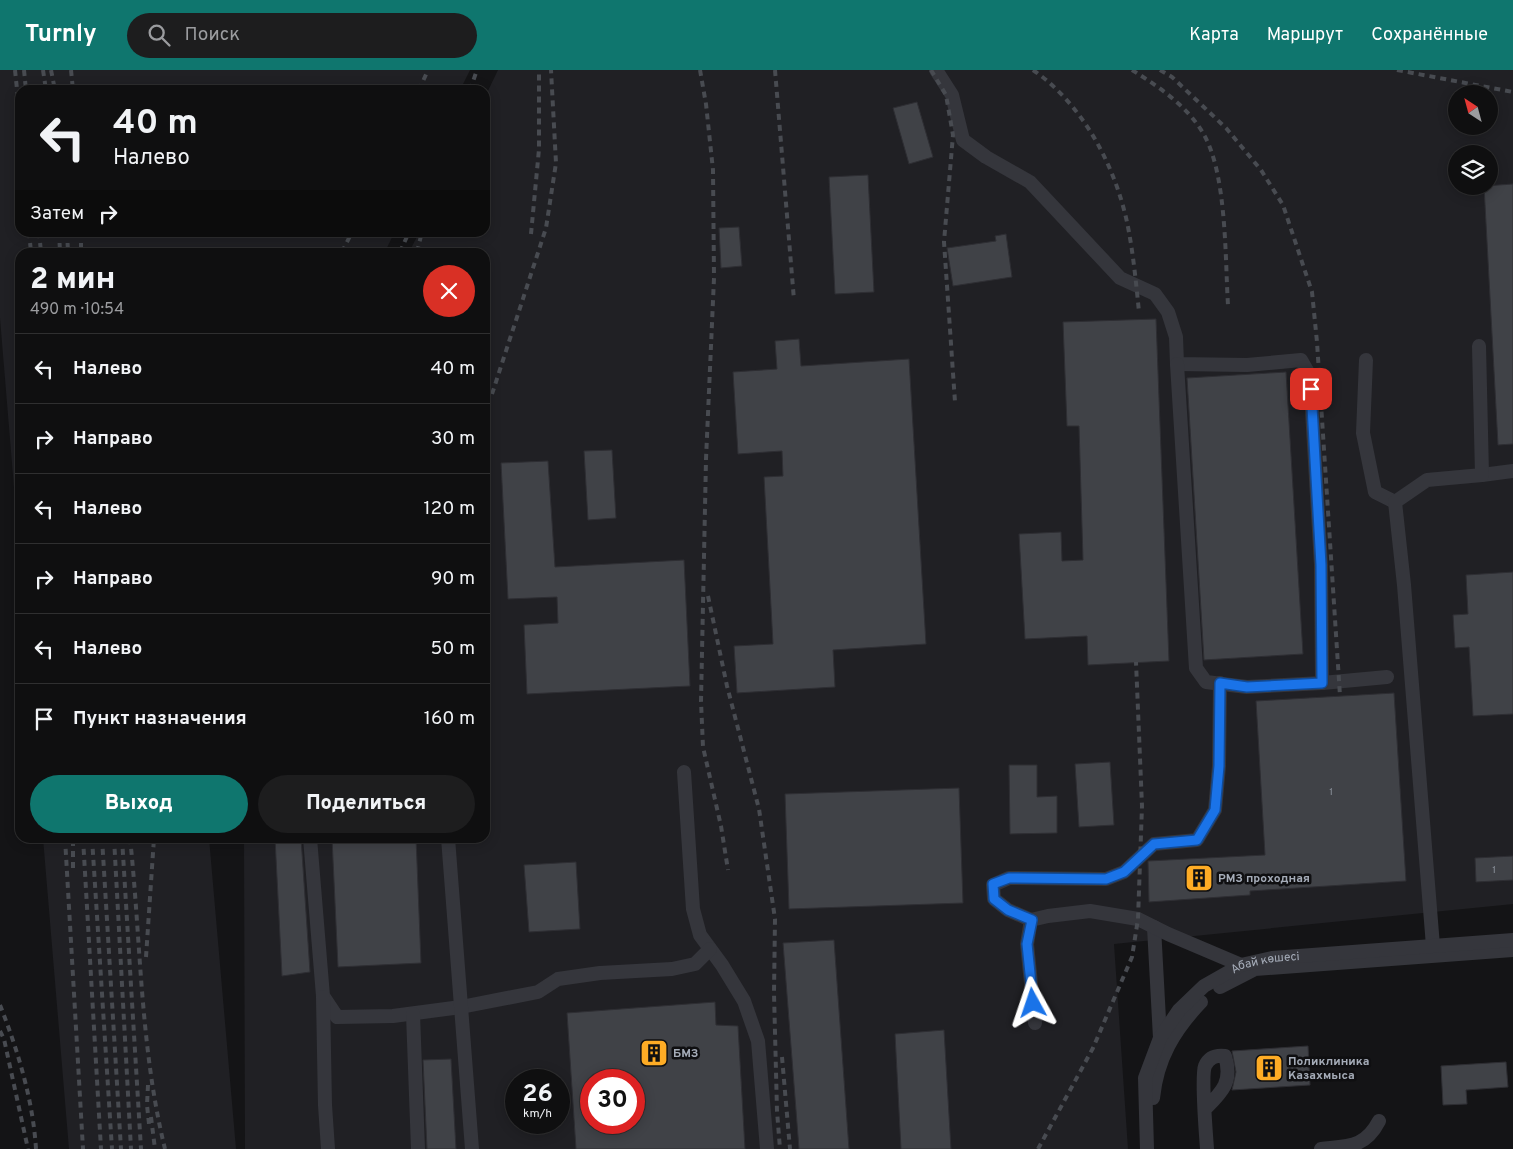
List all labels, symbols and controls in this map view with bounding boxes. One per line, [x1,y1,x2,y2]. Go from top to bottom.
search box [127,13,477,58]
text: Turnly [25,20,97,50]
icon: search [145,21,173,49]
text: Поиск [185,23,240,47]
text: Карта [1189,24,1239,47]
text: Маршрут [1267,24,1343,47]
text: Сохранённые [1371,24,1488,47]
north arrow [1448,85,1498,135]
map controls [1448,85,1498,195]
text: 40 m [113,102,198,146]
icon: left [30,105,95,170]
text: Налево [113,145,190,172]
button: layers [1448,145,1498,195]
icon: right [94,200,122,228]
text: Затем [30,202,84,226]
text: 2 мин [30,262,115,299]
button: close [423,265,475,317]
text: 490 m · 10:54 [30,300,124,320]
icon: left [30,355,58,383]
text: Налево [73,357,142,381]
text: 40 m [430,357,475,381]
pin [1290,368,1332,410]
icon: arrive [1297,375,1325,403]
icon: right [30,425,58,453]
text: Направо [73,427,153,451]
text: 30 m [431,427,475,451]
icon: left [30,495,58,523]
text: Налево [73,497,142,521]
text: 120 m [424,497,475,521]
icon: right [30,565,58,593]
text: Направо [73,567,153,591]
text: 90 m [431,567,475,591]
icon: left [30,635,58,663]
text: Налево [73,637,142,661]
text: 50 m [430,637,475,661]
icon: arrive [30,705,58,733]
text: Пункт назначения [73,707,247,731]
text: 160 m [424,707,475,731]
button: Выход [30,775,248,833]
button: Поделиться [258,775,475,833]
house number: 1 [1329,786,1333,799]
building icon: РМЗ проходная [1184,863,1214,893]
house number: 1 [1492,864,1496,877]
place label: РМЗ проходная [1218,871,1310,887]
street label: Абай көшесі [1228,949,1300,978]
position arrow [1006,976,1058,1028]
building icon: БМЗ [639,1038,669,1068]
place label: БМЗ [673,1046,698,1062]
building icon: Поликлиника Казахмыса [1254,1053,1284,1083]
place label: Поликлиника Казахмыса [1288,1054,1369,1084]
speed limit sign: 30 [580,1069,645,1134]
text: 26 [522,1079,553,1111]
text: km/h [523,1106,552,1122]

